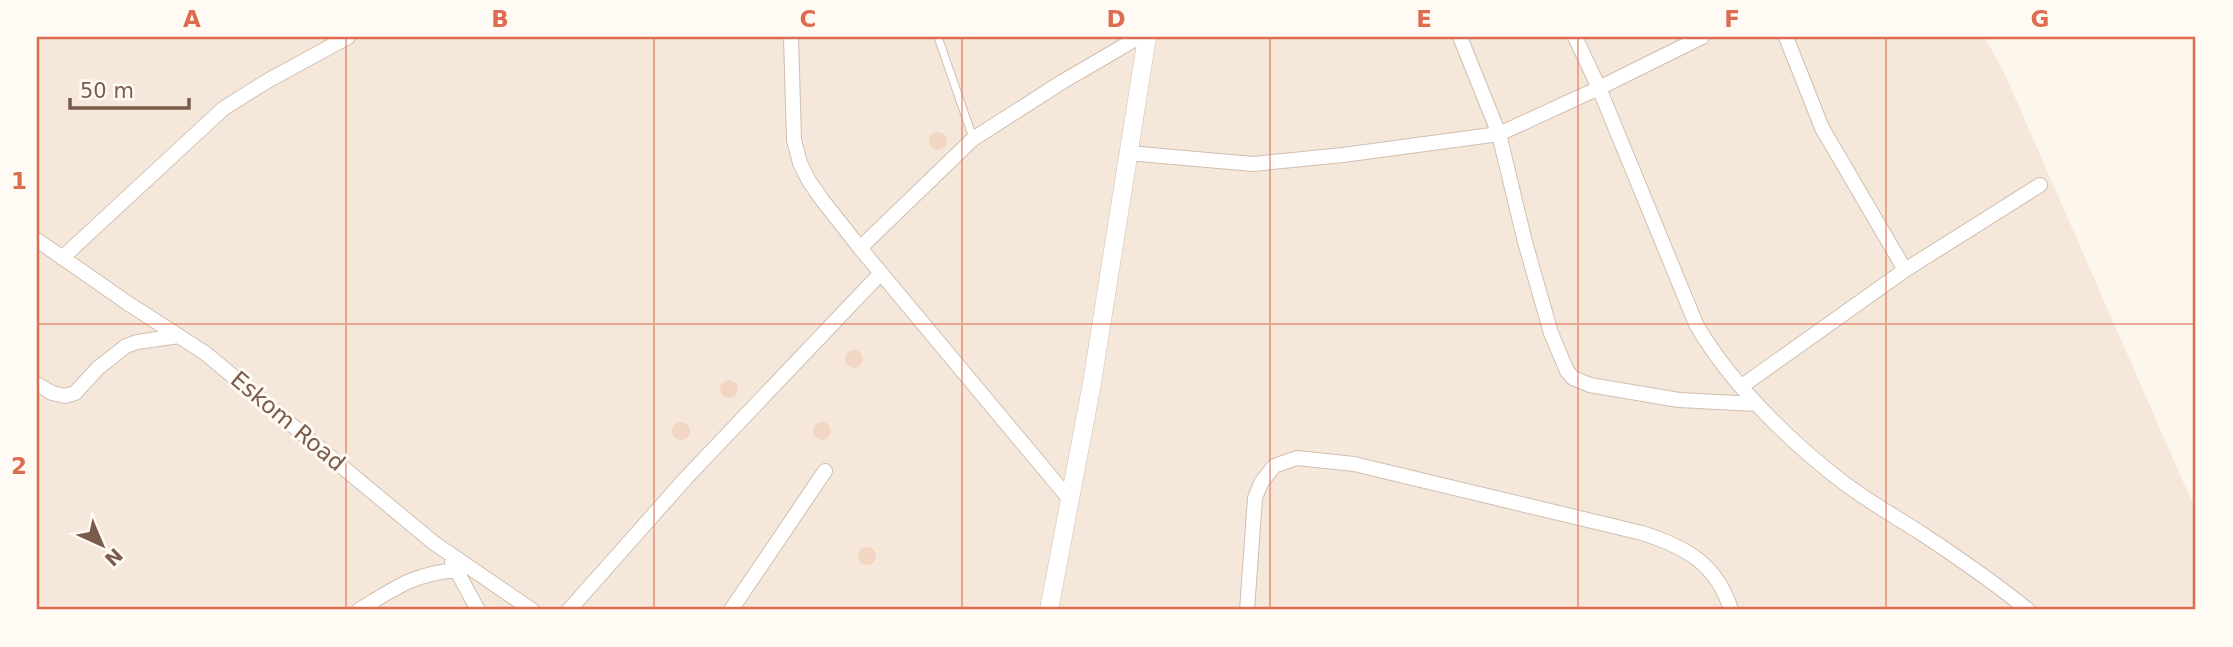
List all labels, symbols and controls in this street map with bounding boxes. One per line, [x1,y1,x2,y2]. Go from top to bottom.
text: A [183,6,201,32]
text: B [491,6,509,32]
text: C [800,6,816,32]
text: D [1106,6,1126,32]
text: E [1416,6,1432,32]
text: F [1724,6,1740,32]
text: G [2031,6,2049,32]
scale bar [70,66,189,110]
text: 50 m [80,79,134,103]
text: 1 [11,168,27,194]
street label: Eskom Road [226,366,350,476]
text: 2 [11,453,27,479]
north arrow [66,510,136,580]
text: N [100,544,127,571]

